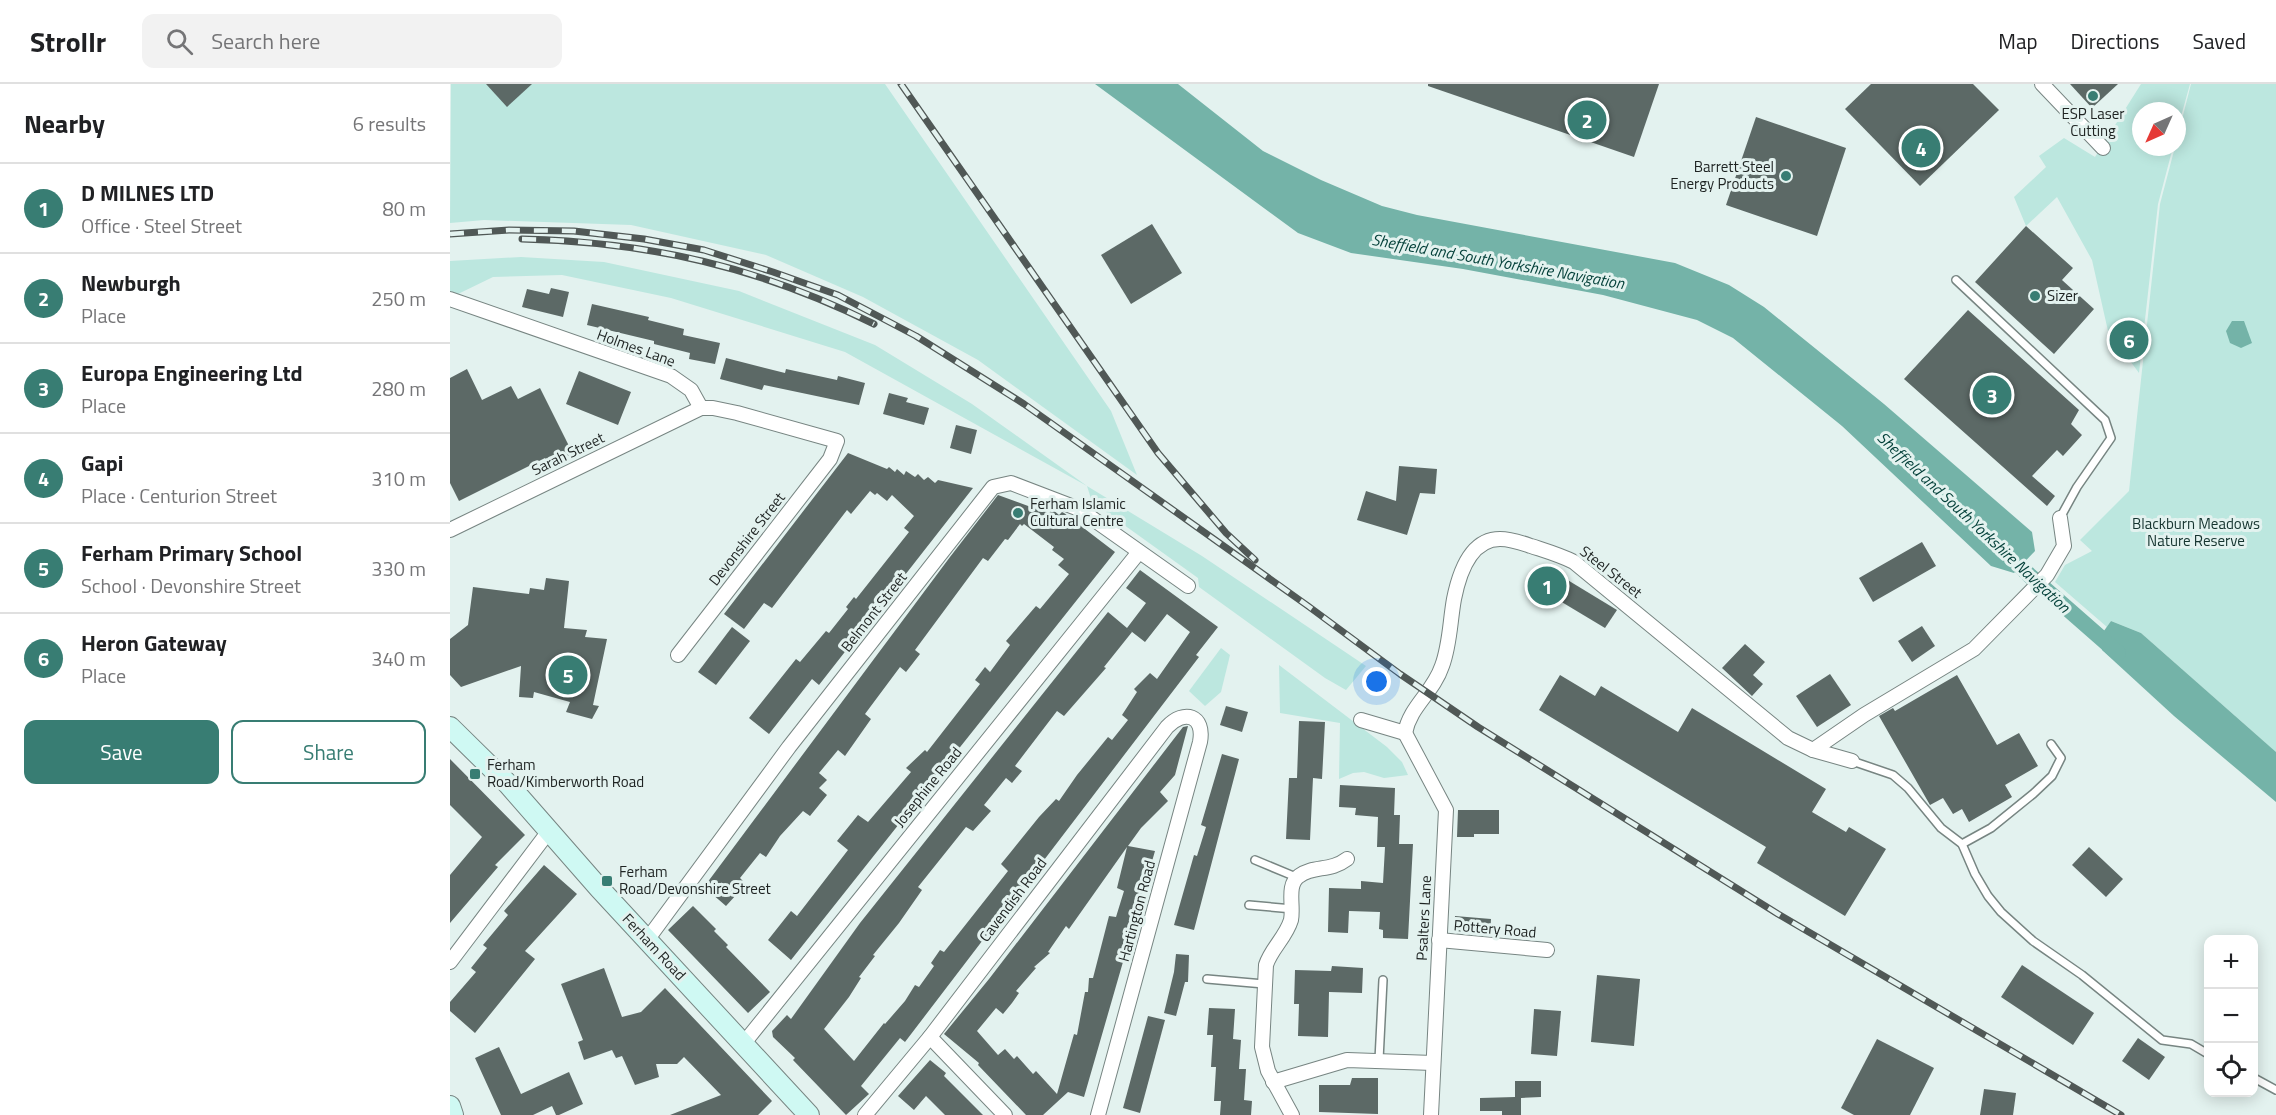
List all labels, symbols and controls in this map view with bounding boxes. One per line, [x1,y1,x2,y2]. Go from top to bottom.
search box [142,14,562,68]
text: Strollr [30,20,106,63]
text: Search here [211,24,320,58]
icon: search [163,25,196,58]
text: Map [1998,25,2038,57]
text: Directions [2071,25,2160,57]
text: Saved [2193,25,2246,57]
marker: ESP Laser Cutting [2086,89,2100,103]
pin: 2 [1568,98,1606,142]
place label: ESP Laser Cutting [2061,102,2125,142]
north arrow [2132,102,2186,156]
text: Nearby [24,104,105,143]
text: 6 results [353,108,426,139]
pin: 4 [1902,126,1940,170]
place label: Barrett Steel Energy Products [1670,155,1774,195]
marker: Barrett Steel Energy Products [1779,169,1793,183]
text: D MILNES LTD [81,176,214,210]
text: 1 [38,193,49,224]
text: 80 m [382,193,426,224]
text: Office · Steel Street [81,210,242,241]
water label: Sheffield and South Yorkshire Navigation [1370,227,1627,295]
text: Newburgh [81,266,181,300]
text: 2 [38,283,49,314]
text: 250 m [371,283,426,314]
place label: Sizer [2047,284,2078,307]
marker: Sizer [2028,289,2042,303]
text: Place [81,300,126,331]
pin: 6 [2110,318,2148,362]
street label: Holmes Lane [594,323,679,372]
text: Europa Engineering Ltd [81,356,303,390]
pin: 3 [1972,372,2012,418]
text: 3 [38,373,49,404]
text: 280 m [371,373,426,404]
text: Place [81,390,126,421]
street label: Sarah Street [528,426,609,481]
water label: Sheffield and South Yorkshire Navigation [1872,426,2077,619]
text: Gapi [81,446,123,480]
text: 4 [38,463,49,494]
text: 310 m [371,463,426,494]
text: Place · Centurion Street [81,480,277,511]
street label: Devonshire Street [703,486,791,590]
place label: Ferham Islamic Cultural Centre [1030,492,1126,532]
marker: Ferham Islamic Cultural Centre [1011,506,1025,520]
park label: Blackburn Meadows Nature Reserve [2132,512,2260,552]
text: Ferham Primary School [81,536,302,570]
street label: Steel Street [1575,540,1648,604]
text: 5 [38,553,49,584]
text: 330 m [371,553,426,584]
pin: 1 [1528,564,1566,608]
street label: Belmont Street [835,566,913,657]
text: School · Devonshire Street [81,570,301,601]
text: Heron Gateway [81,626,227,660]
text: 6 [38,643,49,674]
text: 340 m [371,643,426,674]
pin: 5 [548,652,588,698]
text: Place [81,660,126,691]
your location [1362,667,1391,696]
button: Save [24,720,219,784]
button: Share [231,720,426,784]
street label: Josephine Road [888,742,967,832]
place label: Ferham Road/Kimberworth Road [487,753,644,793]
marker: Ferham Road/Kimberworth Road [468,767,482,781]
street label: Cavendish Road [973,853,1052,947]
street label: Hartington Road [1112,858,1161,964]
place label: Ferham Road/Devonshire Street [619,860,771,900]
marker: Ferham Road/Devonshire Street [600,874,614,888]
street label: Psalters Lane [1410,875,1437,961]
street label: Ferham Road [617,908,692,985]
street label: Pottery Road [1453,913,1537,944]
map controls [2204,935,2258,1097]
button: + [2204,935,2258,989]
button: − [2204,989,2258,1043]
button: locate [2204,1043,2258,1097]

